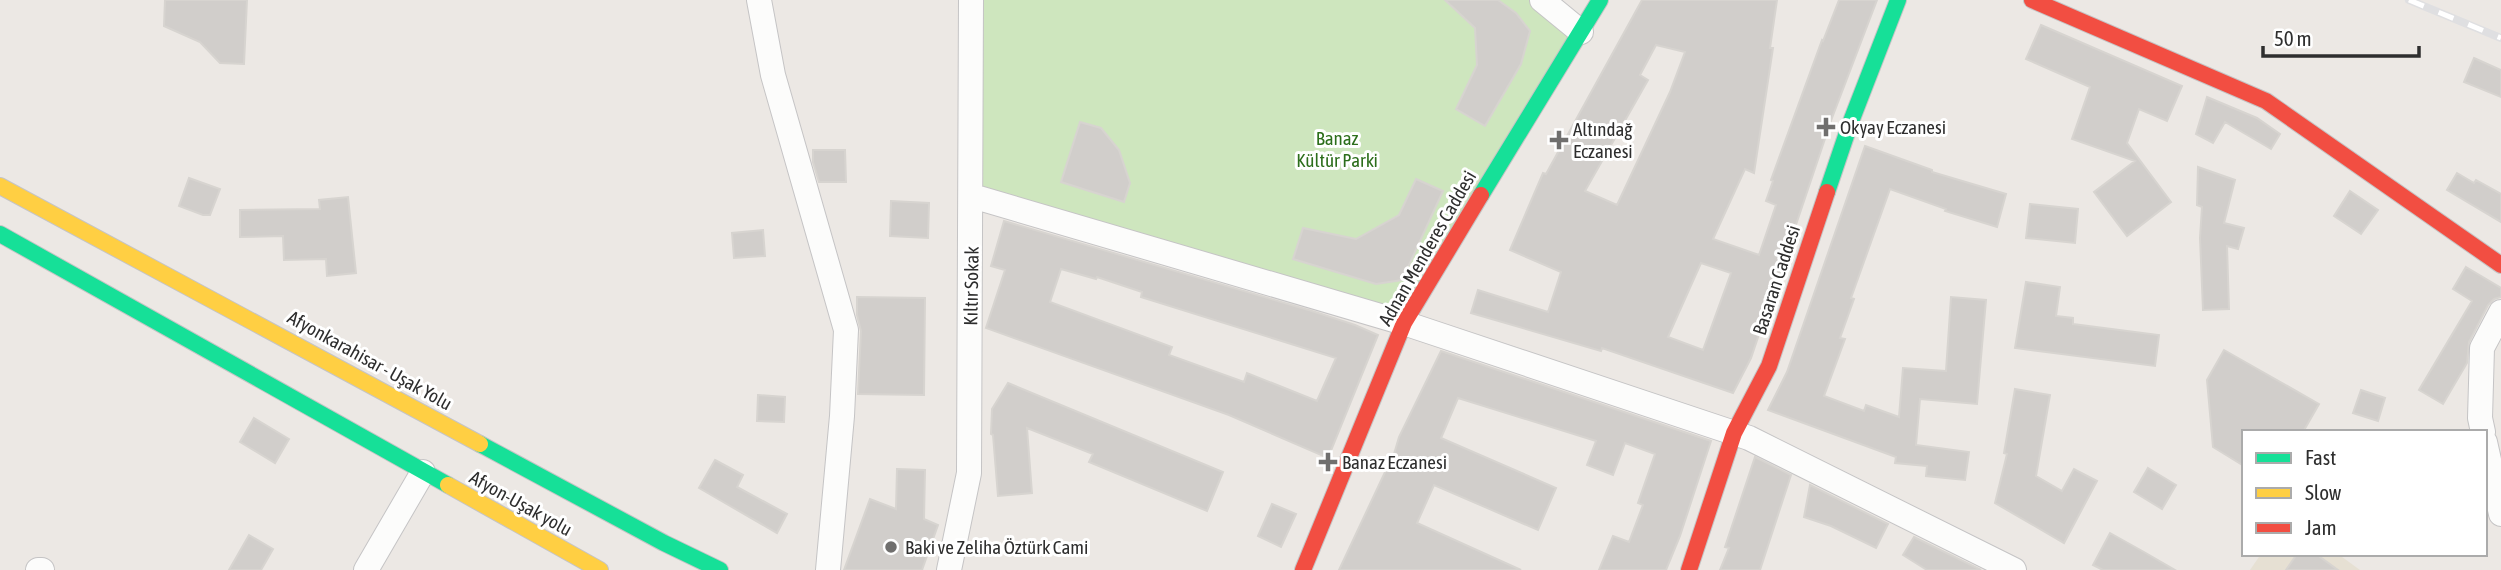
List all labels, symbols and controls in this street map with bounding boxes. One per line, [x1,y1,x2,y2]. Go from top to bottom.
scale bar [2263,14,2419,58]
text: 50 m [2274,26,2312,50]
place label: Okyay Eczanesi [1840,116,1946,138]
place label: Altındağ Eczanesi [1573,118,1633,162]
marker: Okyay Eczanesi [1818,119,1834,135]
park label: Banaz Kültür Parki [1296,127,1378,171]
marker: Altındağ Eczanesi [1551,132,1567,148]
street label: Adnan Menderes Caddesi [1374,167,1480,329]
street label: Basaran Caddesi [1748,222,1804,338]
street label: Kıltır Sokak [959,246,983,326]
street label: Afyonkarahisar - Uşak Yolu [284,306,456,414]
legend [2242,430,2487,556]
text: Fast [2305,445,2336,469]
place label: Banaz Eczanesi [1342,451,1447,473]
marker: Banaz Eczanesi [1320,454,1336,470]
street label: Afyon-Uşak yolu [466,466,576,540]
text: Slow [2305,480,2342,504]
text: Jam [2305,515,2337,539]
place label: Baki ve Zeliha Öztürk Cami [905,536,1088,558]
marker: Baki ve Zeliha Öztürk Cami [883,539,899,555]

